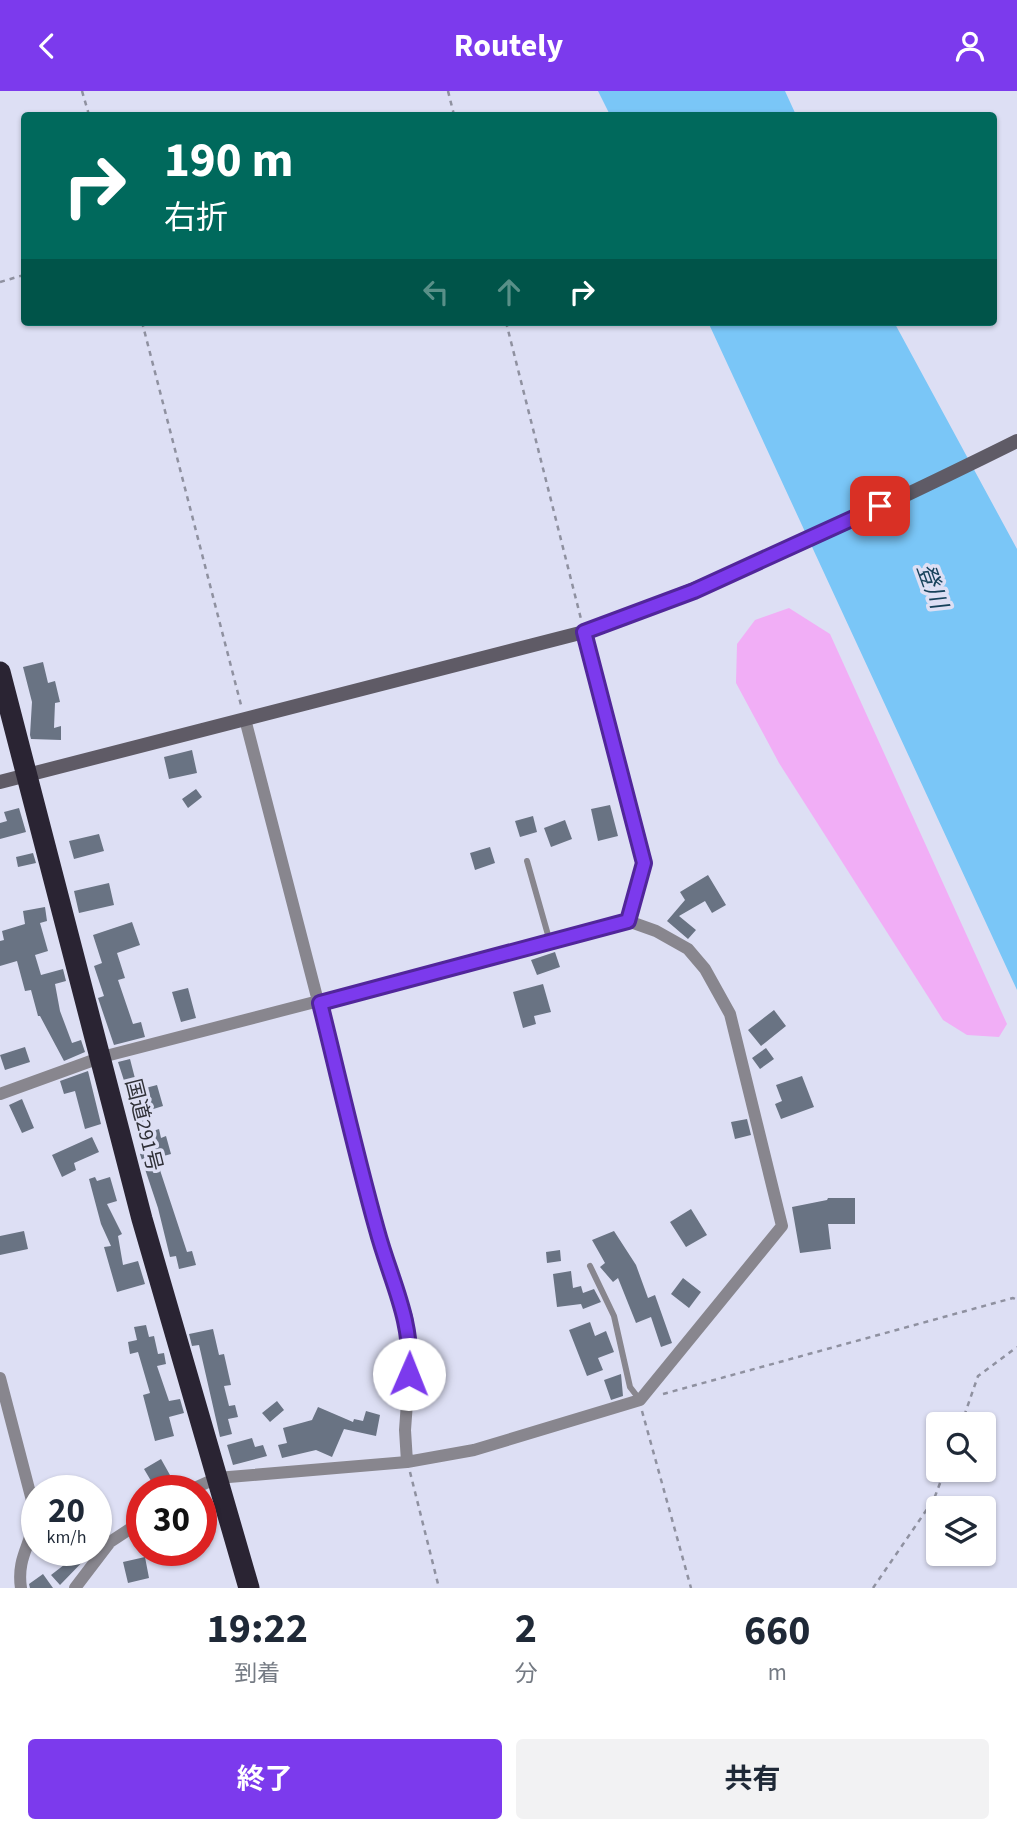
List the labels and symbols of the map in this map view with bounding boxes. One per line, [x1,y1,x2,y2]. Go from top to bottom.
pin [850,476,910,536]
water label: 登川 [909,559,956,616]
street label: 国道291号 [118,1076,170,1174]
position arrow [372,1337,446,1411]
speed limit sign: 30 [126,1475,217,1566]

